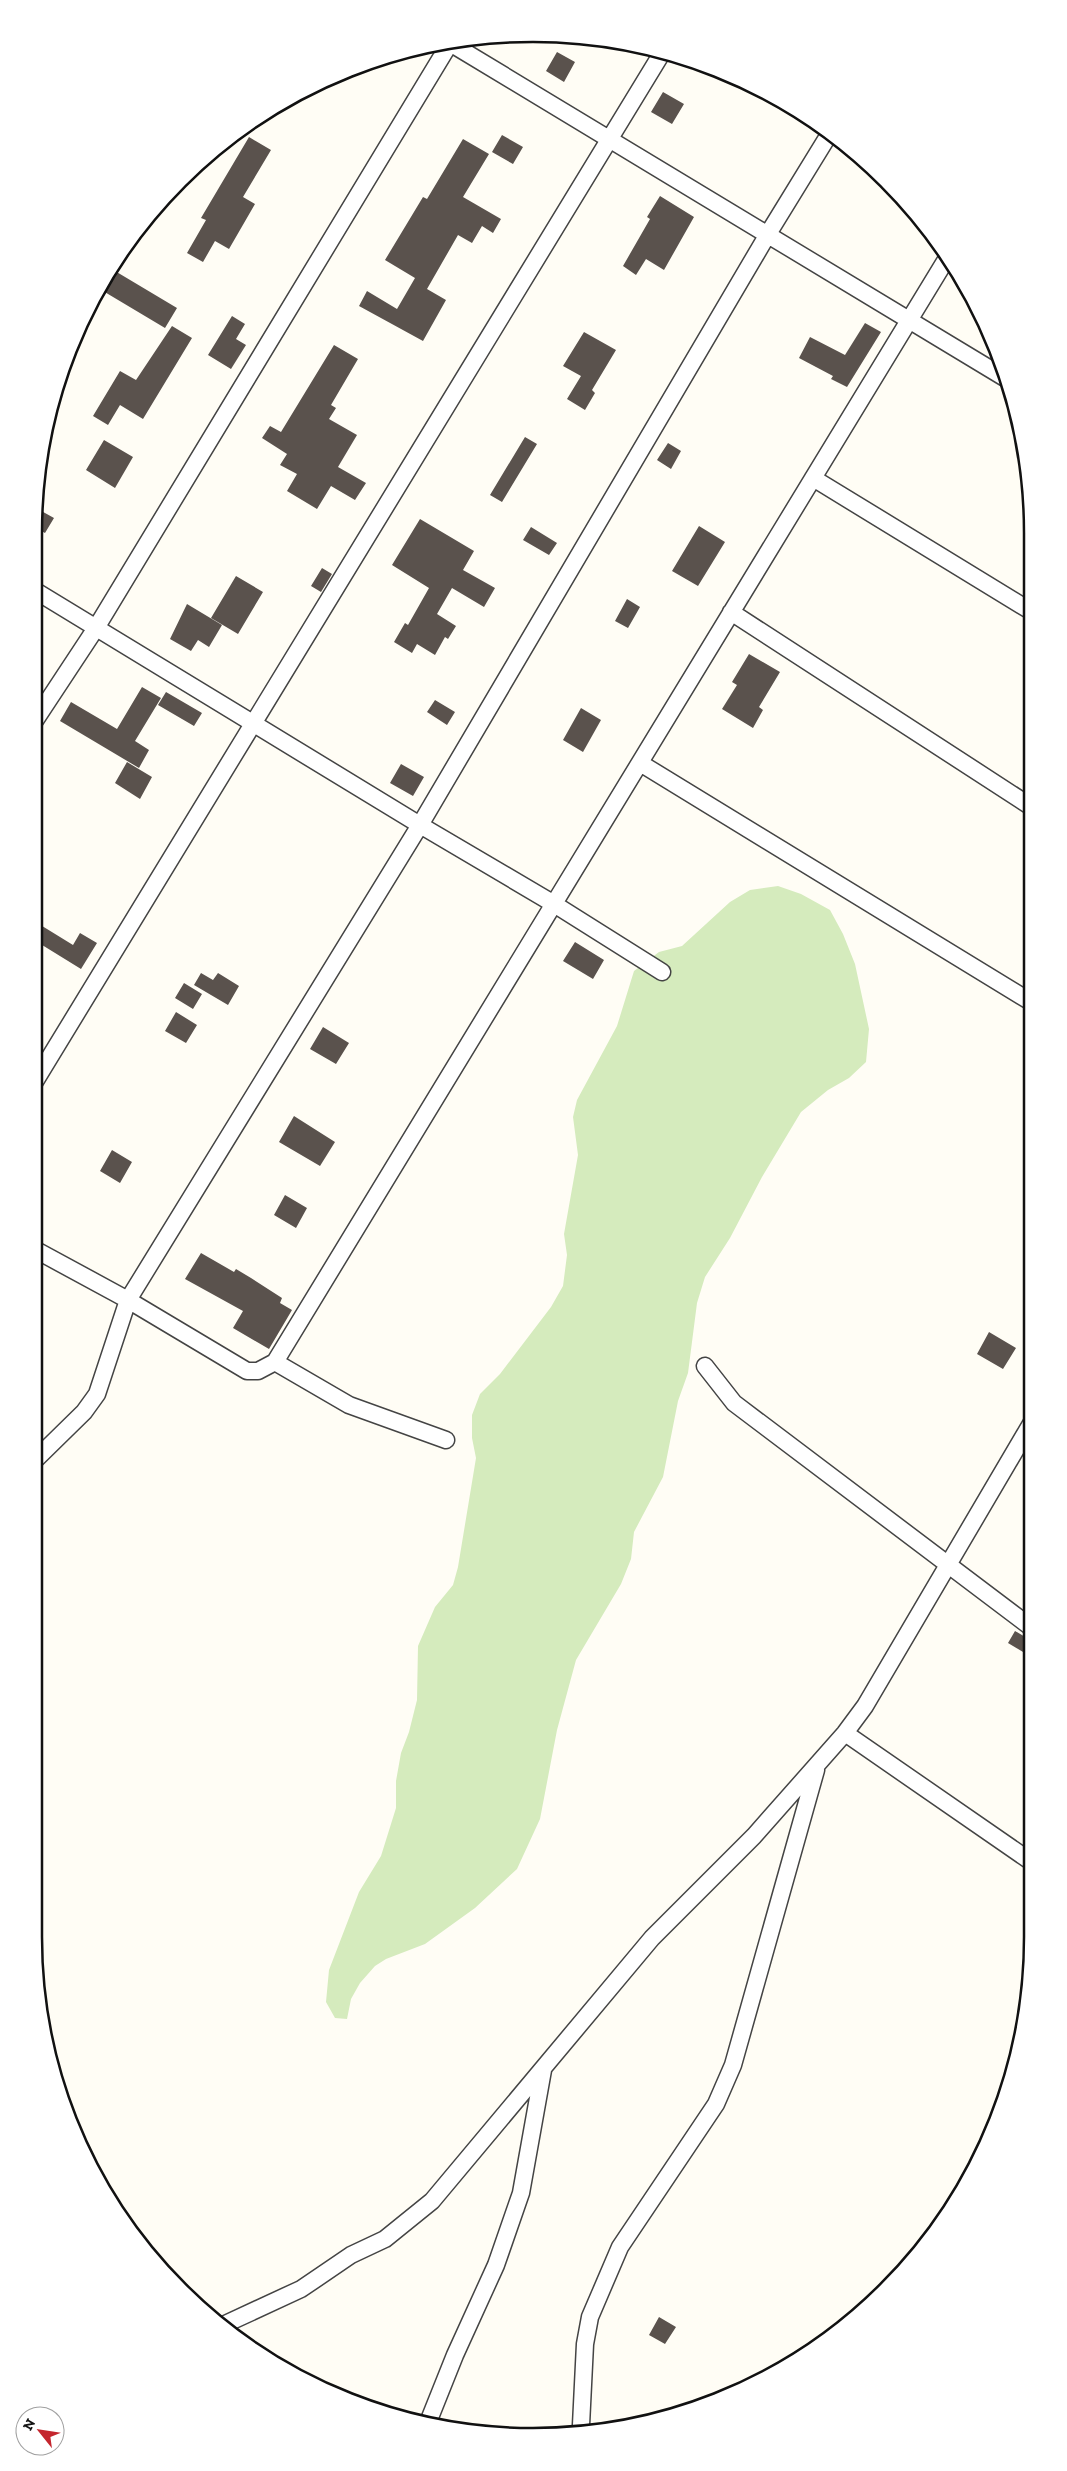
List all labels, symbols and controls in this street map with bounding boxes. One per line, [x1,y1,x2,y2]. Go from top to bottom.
north arrow [15,2406,65,2456]
text: N [19,2416,39,2434]

